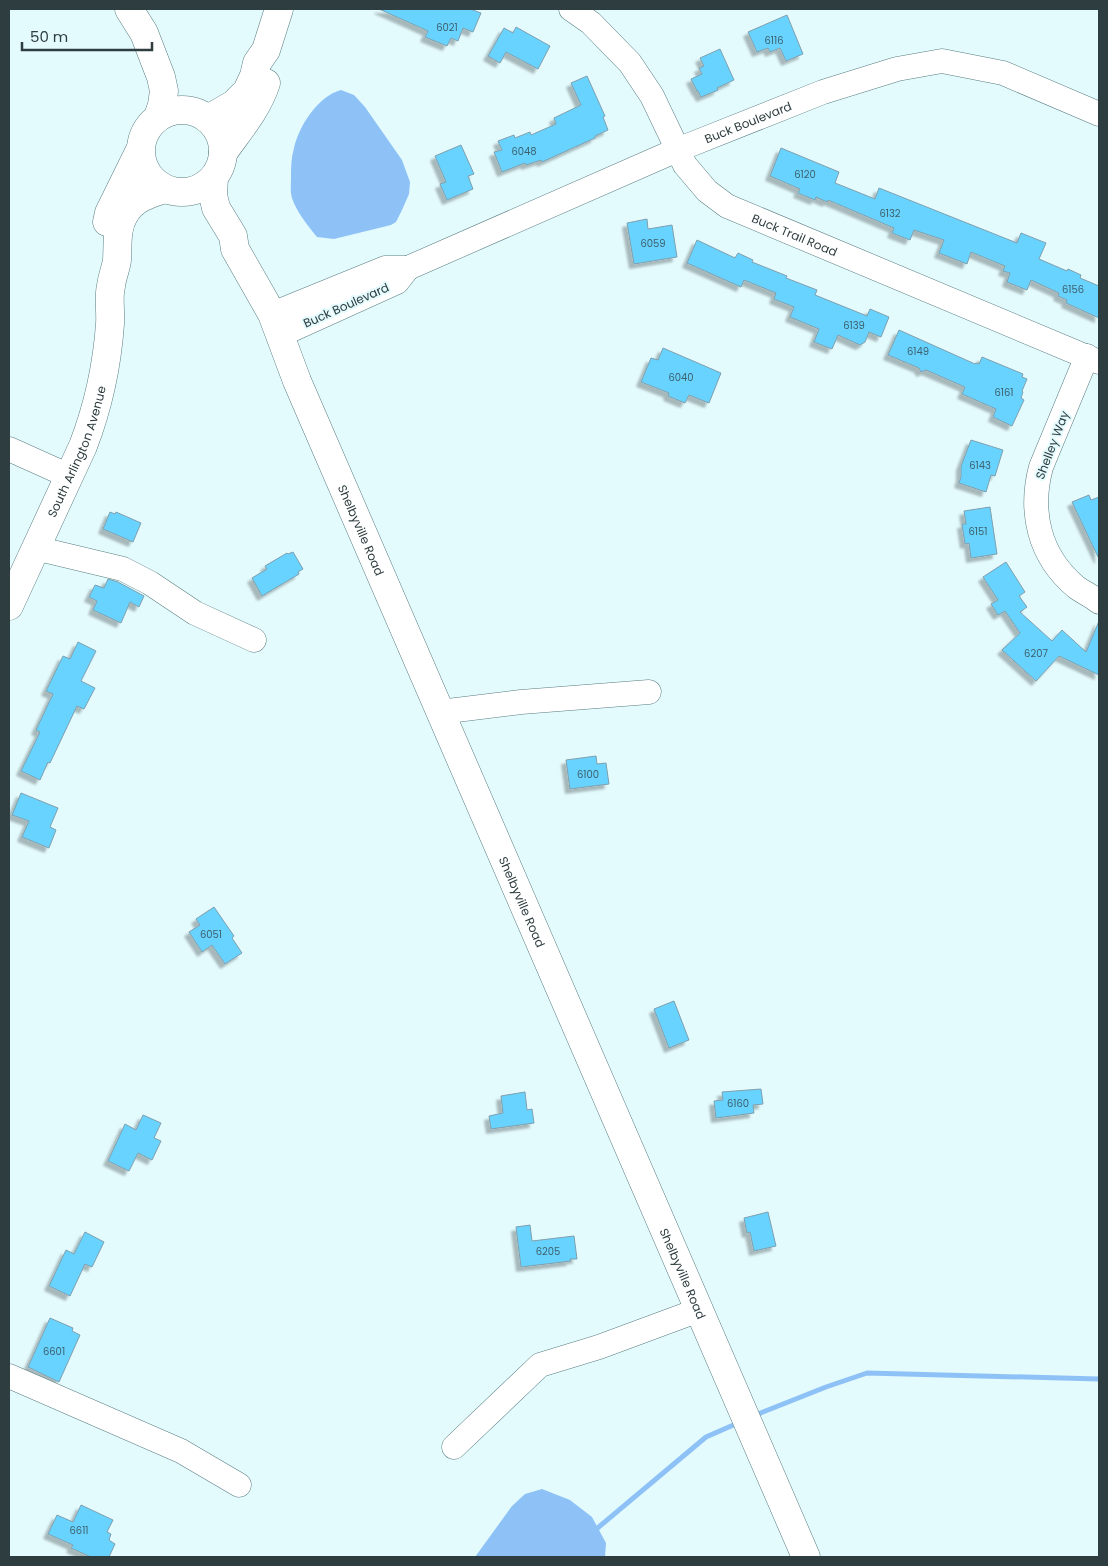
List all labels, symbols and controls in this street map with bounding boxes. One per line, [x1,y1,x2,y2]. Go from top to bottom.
scale bar [22,20,152,52]
house number: 6021 [436,20,458,35]
text: 50 m [30,26,68,47]
house number: 6116 [764,33,784,48]
street label: Buck Boulevard [702,97,794,147]
house number: 6048 [511,144,537,159]
house number: 6120 [794,167,816,182]
house number: 6132 [879,206,901,221]
street label: Buck Trail Road [749,209,840,260]
house number: 6059 [640,236,666,251]
street label: Buck Boulevard [300,278,392,332]
house number: 6156 [1062,282,1084,297]
house number: 6139 [843,318,865,333]
house number: 6149 [907,344,929,359]
house number: 6040 [668,370,694,385]
street label: South Arlington Avenue [43,384,109,520]
house number: 6161 [994,385,1014,400]
street label: Shelley Way [1031,408,1073,482]
house number: 6143 [969,458,991,473]
street label: Shelbyville Road [334,482,389,578]
house number: 6151 [968,524,988,539]
house number: 6207 [1024,646,1048,661]
house number: 6100 [577,767,599,782]
street label: Shelbyville Road [495,854,550,950]
house number: 6051 [200,927,222,942]
house number: 6160 [727,1096,749,1111]
street label: Shelbyville Road [656,1225,710,1322]
house number: 6205 [536,1244,560,1259]
house number: 6601 [43,1344,65,1359]
house number: 6611 [69,1523,89,1538]

